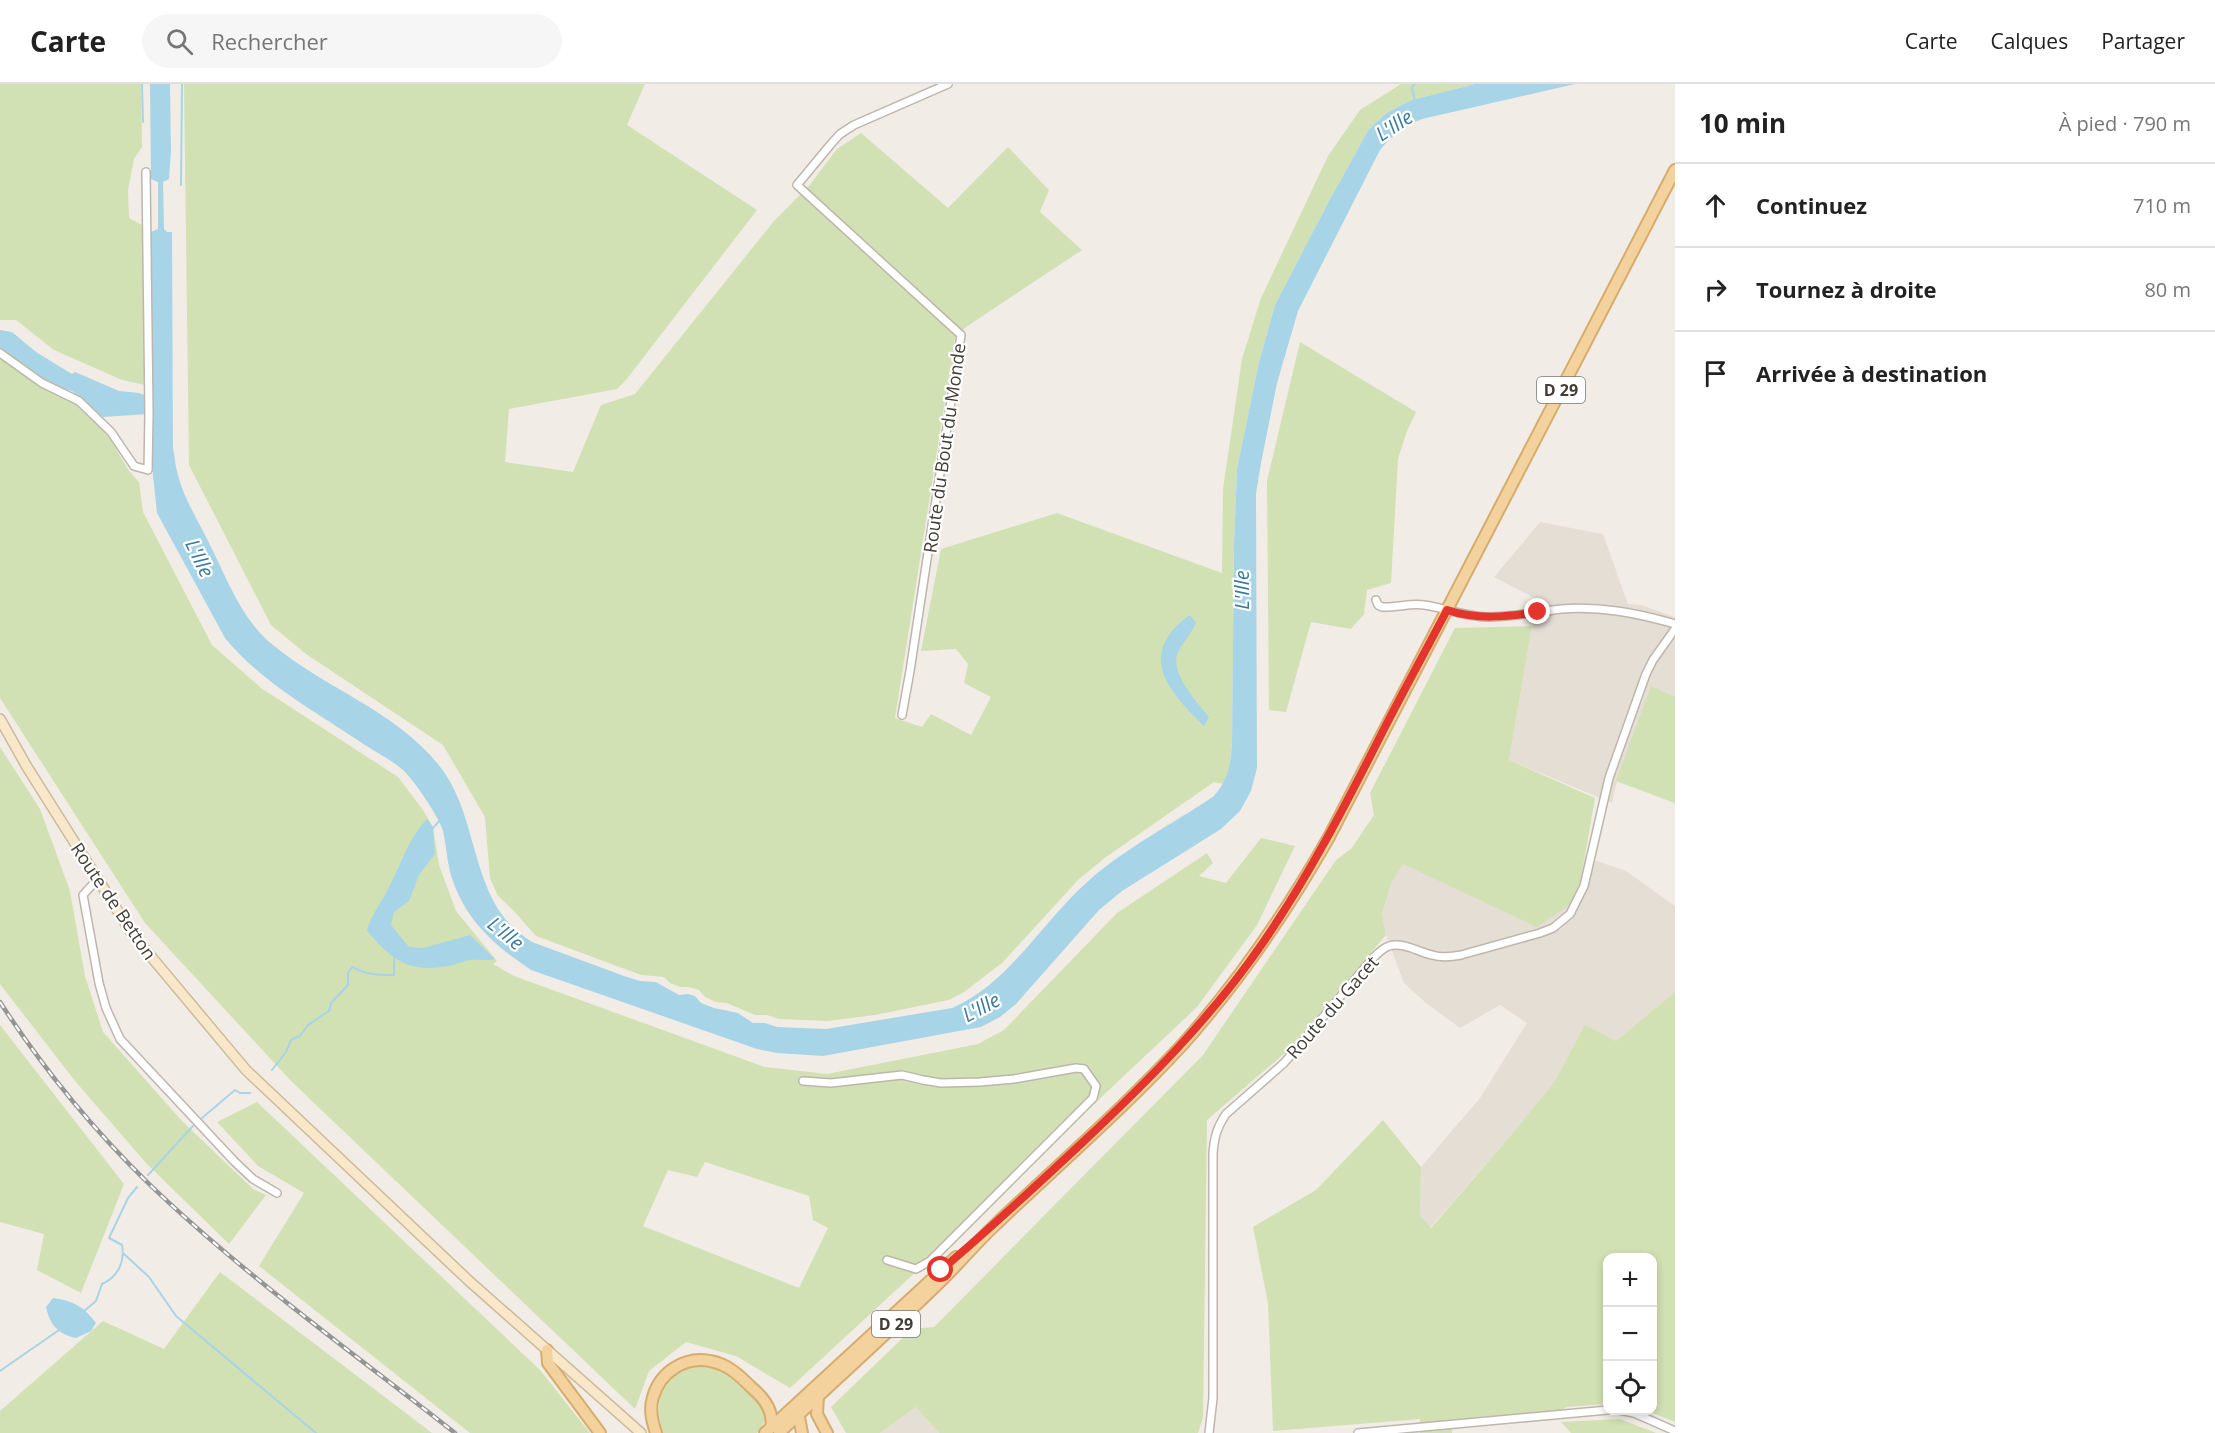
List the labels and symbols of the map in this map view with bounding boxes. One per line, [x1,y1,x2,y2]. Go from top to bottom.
water label: L'Ille [1370,103,1418,147]
street label: Route du Bout du Monde [917,342,971,554]
road number: D 29 [1537,377,1585,403]
water label: L'Ille [179,534,221,582]
water label: L'Ille [1228,570,1255,610]
route end [1524,598,1550,624]
street label: Route de Betton [66,838,162,964]
water label: L'Ille [482,910,530,956]
street label: Route du Gacet [1281,950,1383,1064]
water label: L'Ille [957,986,1005,1028]
route start [927,1256,953,1282]
road number: D 29 [872,1311,920,1337]

